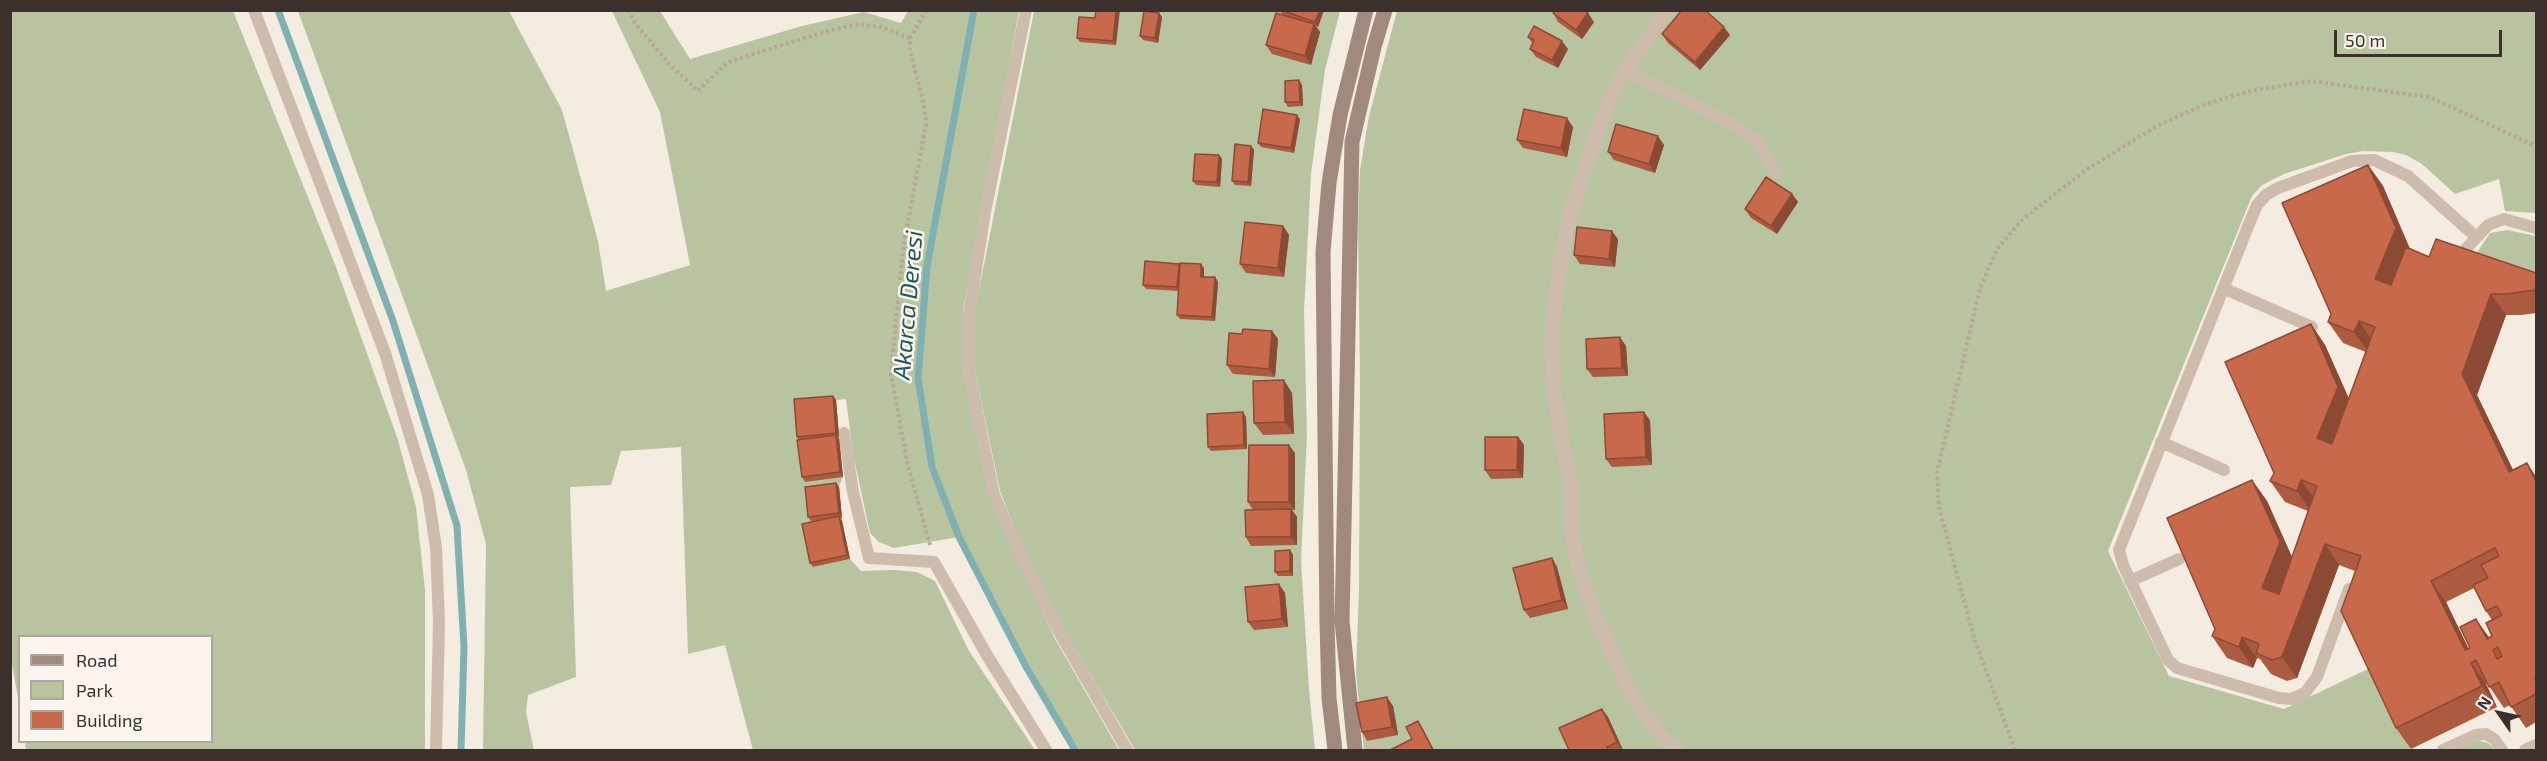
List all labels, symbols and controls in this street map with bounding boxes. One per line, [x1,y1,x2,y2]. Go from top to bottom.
scale bar [2337,18,2505,56]
text: 50 m [2345,29,2385,51]
water label: Akarca Deresi [887,229,929,381]
legend [18,635,213,743]
text: Road [76,649,117,671]
text: Park [76,679,113,701]
north arrow [2469,683,2529,743]
text: N [2473,693,2495,713]
text: Building [76,709,143,731]

